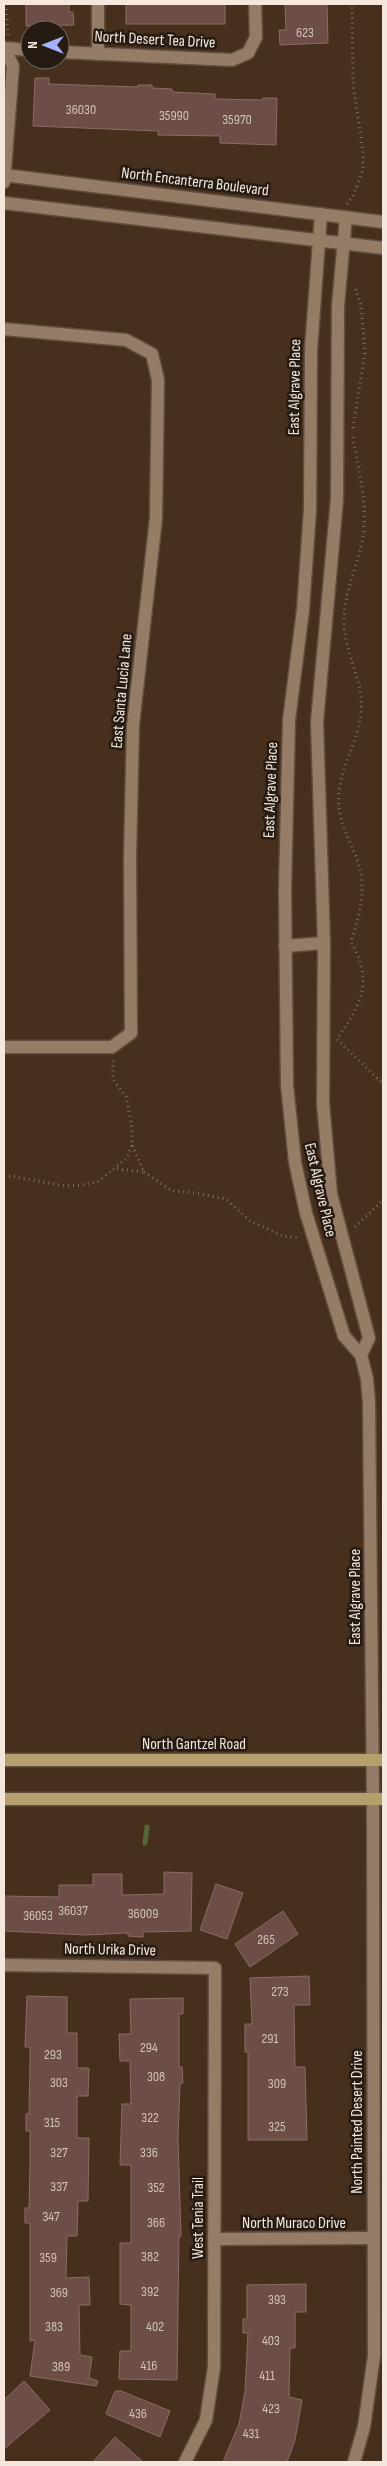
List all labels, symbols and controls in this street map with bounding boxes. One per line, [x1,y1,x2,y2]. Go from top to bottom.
north arrow [20,20,70,70]
house number: 623 [296,24,314,41]
street label: North Desert Tea Drive [94,27,216,53]
text: N [24,41,41,49]
house number: 36030 [66,101,96,118]
house number: 35990 [159,107,189,124]
house number: 35970 [222,111,252,128]
street label: North Encanterra Boulevard [120,164,270,200]
street label: East Algrave Place [285,339,305,435]
street label: East Santa Lucia Lane [108,633,136,749]
street label: East Algrave Place [260,742,282,838]
street label: East Algrave Place [300,1141,340,1239]
street label: East Algrave Place [346,1549,365,1645]
street label: North Gantzel Road [142,1735,246,1754]
house number: 36037 [58,1902,88,1919]
house number: 36009 [128,1905,158,1922]
house number: 36053 [23,1907,53,1924]
house number: 265 [257,1931,275,1948]
street label: North Urika Drive [64,1940,156,1960]
house number: 273 [271,1983,289,2000]
house number: 291 [262,2030,279,2047]
house number: 294 [140,2039,158,2056]
house number: 293 [44,2046,62,2063]
street label: North Painted Desert Drive [348,2050,367,2194]
house number: 308 [147,2068,165,2085]
house number: 303 [50,2074,68,2091]
house number: 309 [268,2075,286,2092]
house number: 322 [141,2109,159,2126]
house number: 315 [44,2114,61,2131]
house number: 325 [268,2118,286,2135]
house number: 327 [50,2144,68,2161]
house number: 336 [140,2144,158,2161]
street label: West Tenia Trail [189,2177,208,2259]
house number: 337 [50,2178,68,2195]
house number: 352 [147,2179,165,2196]
house number: 347 [42,2208,60,2225]
house number: 366 [147,2214,165,2231]
street label: North Muraco Drive [242,2214,346,2233]
house number: 382 [141,2248,159,2265]
house number: 359 [39,2249,57,2266]
house number: 392 [141,2283,159,2300]
house number: 369 [50,2284,68,2301]
house number: 393 [268,2291,286,2308]
house number: 383 [45,2318,63,2335]
house number: 402 [146,2318,164,2335]
house number: 403 [262,2332,280,2349]
house number: 416 [141,2357,157,2374]
house number: 389 [52,2358,70,2375]
house number: 411 [259,2367,275,2384]
house number: 423 [262,2400,280,2417]
house number: 436 [129,2405,147,2422]
house number: 431 [243,2425,259,2442]

